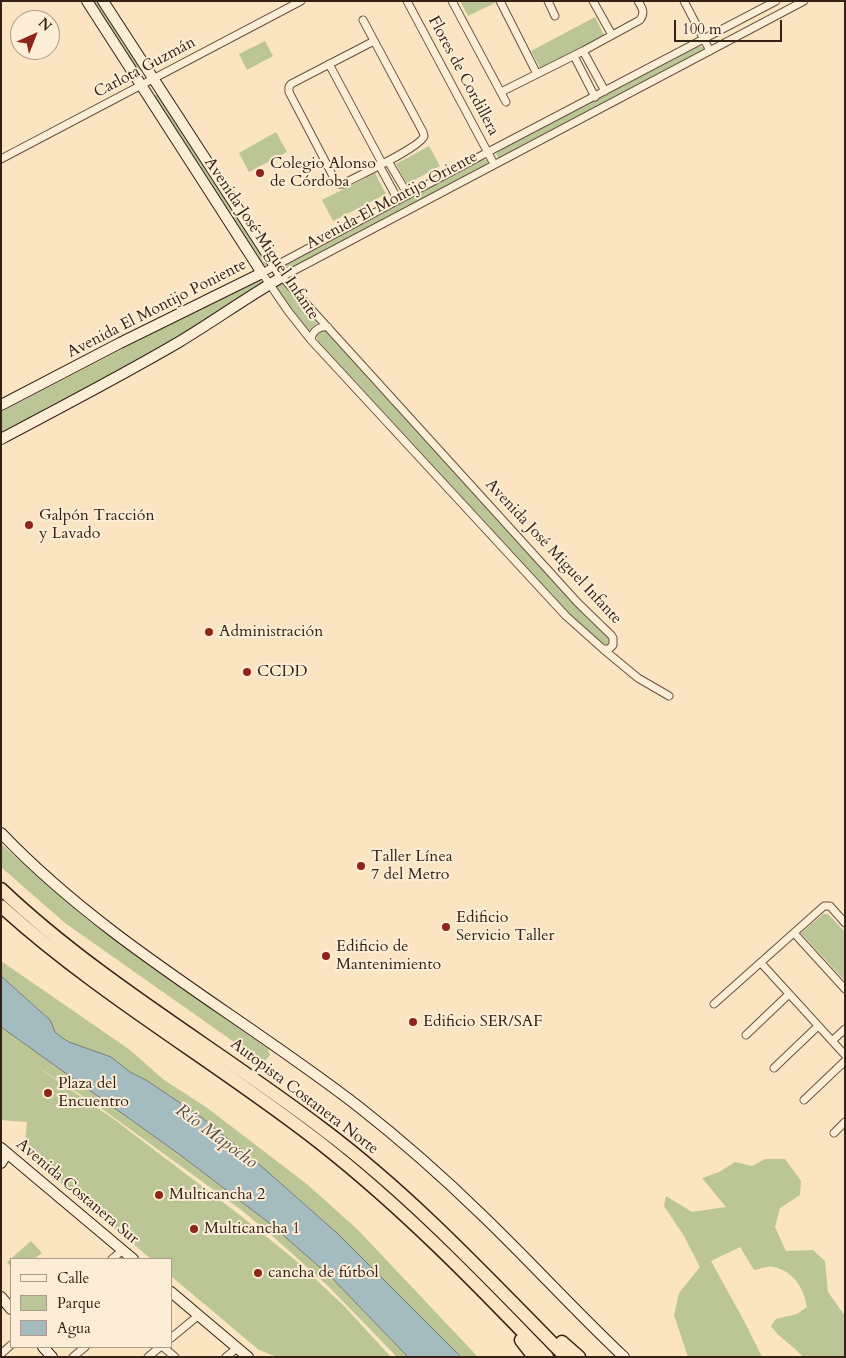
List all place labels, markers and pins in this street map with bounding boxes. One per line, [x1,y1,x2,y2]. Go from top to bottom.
place label: Colegio Alonso de Córdoba [270,154,376,192]
marker: Colegio Alonso de Córdoba [254,167,266,179]
place label: Galpón Tracción y Lavado [39,506,155,544]
marker: Galpón Tracción y Lavado [23,519,35,531]
place label: Administración [219,622,323,642]
marker: Administración [203,626,215,638]
place label: CCDD [257,662,307,682]
marker: CCDD [241,666,253,678]
place label: Taller Línea 7 del Metro [371,847,453,885]
marker: Taller Línea 7 del Metro [355,860,367,872]
place label: Edificio Servicio Taller [456,908,554,946]
marker: Edificio Servicio Taller [440,921,452,933]
place label: Edificio de Mantenimiento [336,937,441,975]
marker: Edificio de Mantenimiento [320,950,332,962]
place label: Edificio SER/SAF [423,1012,542,1032]
marker: Edificio SER/SAF [407,1016,419,1028]
place label: Plaza del Encuentro [58,1074,129,1112]
marker: Plaza del Encuentro [42,1087,54,1099]
place label: Multicancha 2 [169,1185,265,1205]
marker: Multicancha 2 [153,1189,165,1201]
place label: Multicancha 1 [204,1219,300,1239]
marker: Multicancha 1 [188,1223,200,1235]
place label: cancha de fútbol [268,1263,379,1283]
marker: cancha de fútbol [252,1267,264,1279]

